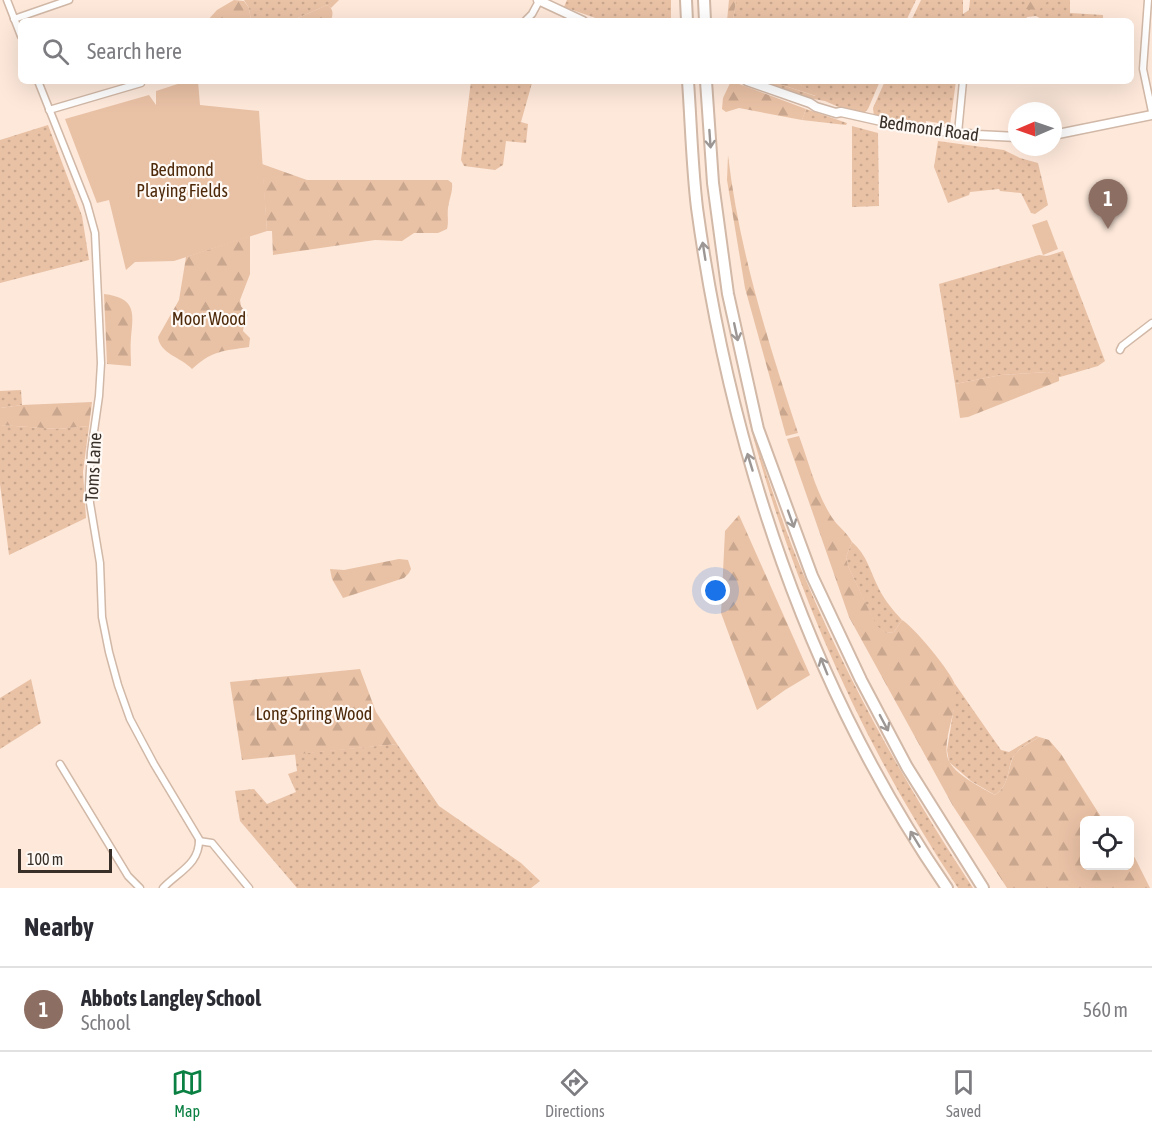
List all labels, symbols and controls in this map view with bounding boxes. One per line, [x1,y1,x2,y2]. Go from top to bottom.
search box [18,18,1134,84]
icon: search [39,35,72,68]
text: Search here [87,38,182,64]
north arrow [1008,102,1062,156]
street label: Bedmond Road [878,111,980,145]
one-way arrow [704,129,715,149]
park label: Bedmond Playing Fields [136,159,228,201]
pin: 1 [1088,180,1128,229]
one-way arrow [698,242,709,261]
park label: Moor Wood [172,308,246,329]
one-way arrow [731,322,742,342]
street label: Toms Lane [81,432,105,502]
one-way arrow [744,453,755,472]
one-way arrow [787,509,798,528]
your location [701,576,730,605]
one-way arrow [818,658,829,676]
park label: Long Spring Wood [256,703,372,724]
one-way arrow [879,714,890,732]
map controls [1080,816,1134,870]
button: locate [1080,816,1134,870]
one-way arrow [909,831,921,848]
scale bar [18,846,112,874]
text: 100 m [27,850,63,868]
text: Nearby [24,912,94,942]
text: Abbots Langley School [81,985,261,1011]
text: 1 [39,998,48,1021]
text: 560 m [1083,998,1128,1021]
text: School [81,1011,131,1034]
tab: Map [171,1066,204,1120]
tab: Directions [545,1066,605,1120]
tab: Saved [946,1066,981,1120]

